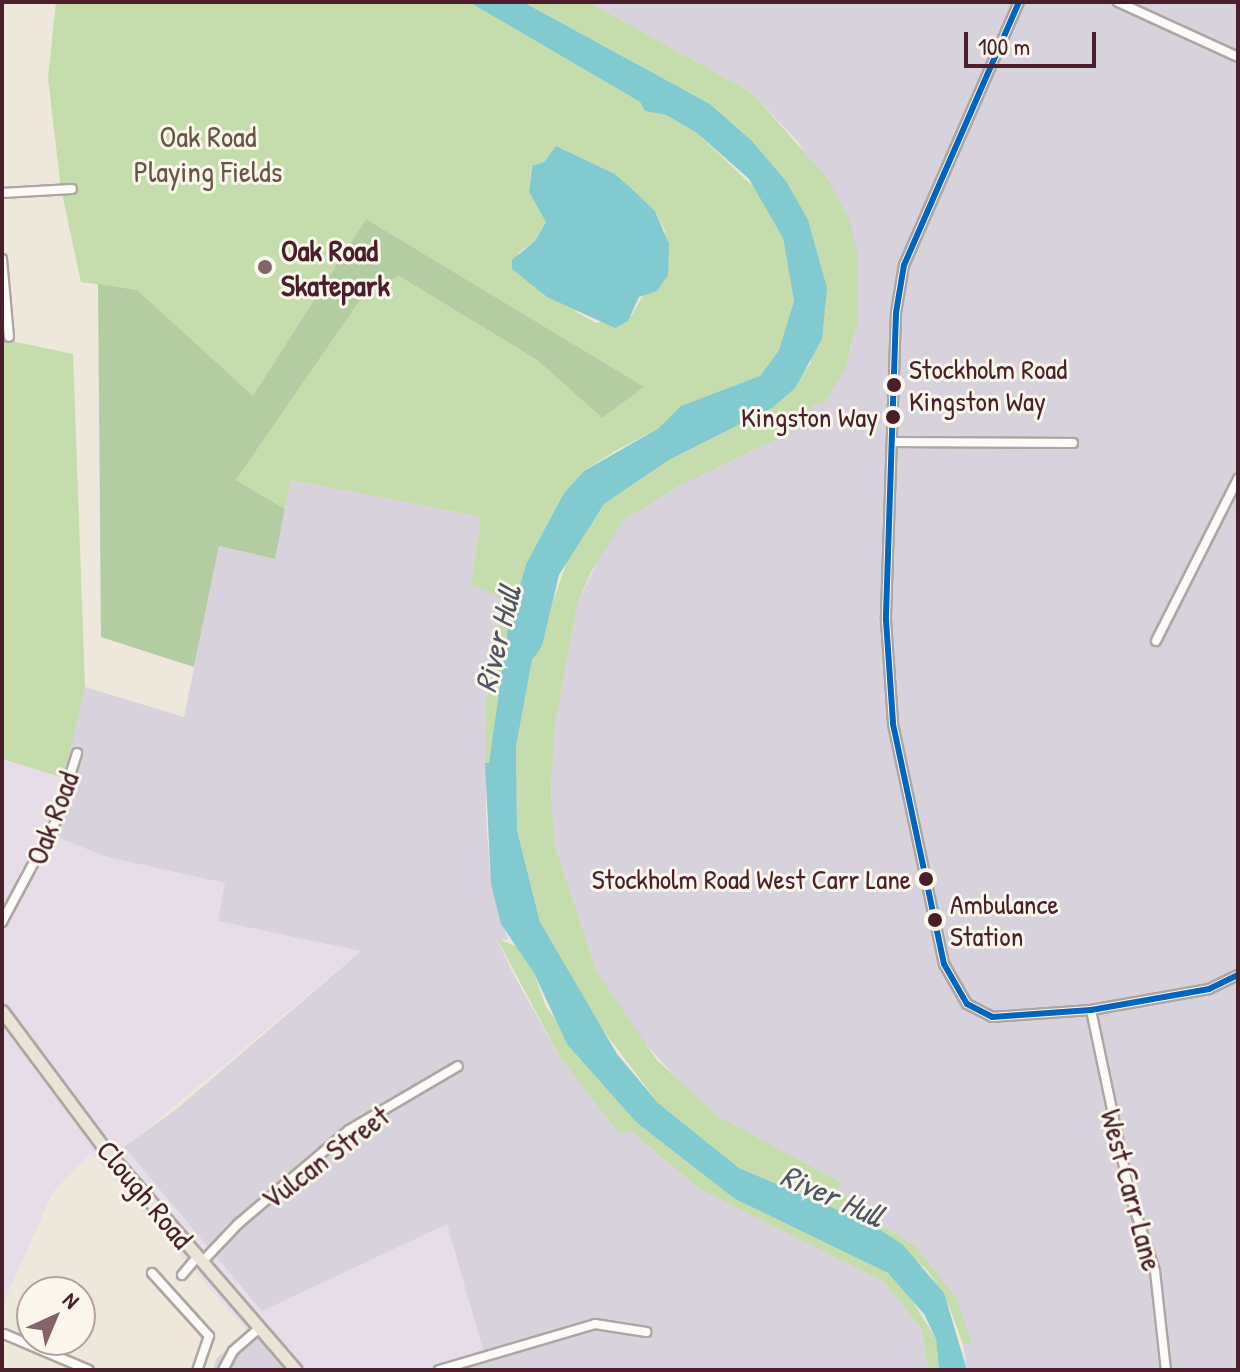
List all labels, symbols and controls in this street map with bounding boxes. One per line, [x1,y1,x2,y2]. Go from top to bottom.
scale bar [968,16,1100,66]
text: 100 m [978,30,1030,62]
park label: Oak Road Playing Fields [134,118,282,188]
place label: Oak Road Skatepark [281,232,390,302]
marker: Oak Road Skatepark [256,258,274,276]
place label: Stockholm Road Kingston Way [909,352,1067,418]
marker: Stockholm Road Kingston Way [886,377,902,393]
place label: Kingston Way [741,400,878,434]
marker: Kingston Way [885,409,901,425]
water label: River Hull [466,582,530,696]
street label: Oak Road [18,766,86,870]
place label: Stockholm Road West Carr Lane [592,862,911,896]
marker: Stockholm Road West Carr Lane [918,871,934,887]
place label: Ambulance Station [950,887,1059,953]
marker: Ambulance Station [927,912,943,928]
street label: Vulcan Street [254,1097,396,1217]
street label: West Carr Lane [1093,1105,1171,1275]
street label: Clough Road [89,1132,201,1256]
water label: River Hull [775,1156,889,1236]
north arrow [16,1276,96,1356]
text: N [57,1285,86,1315]

